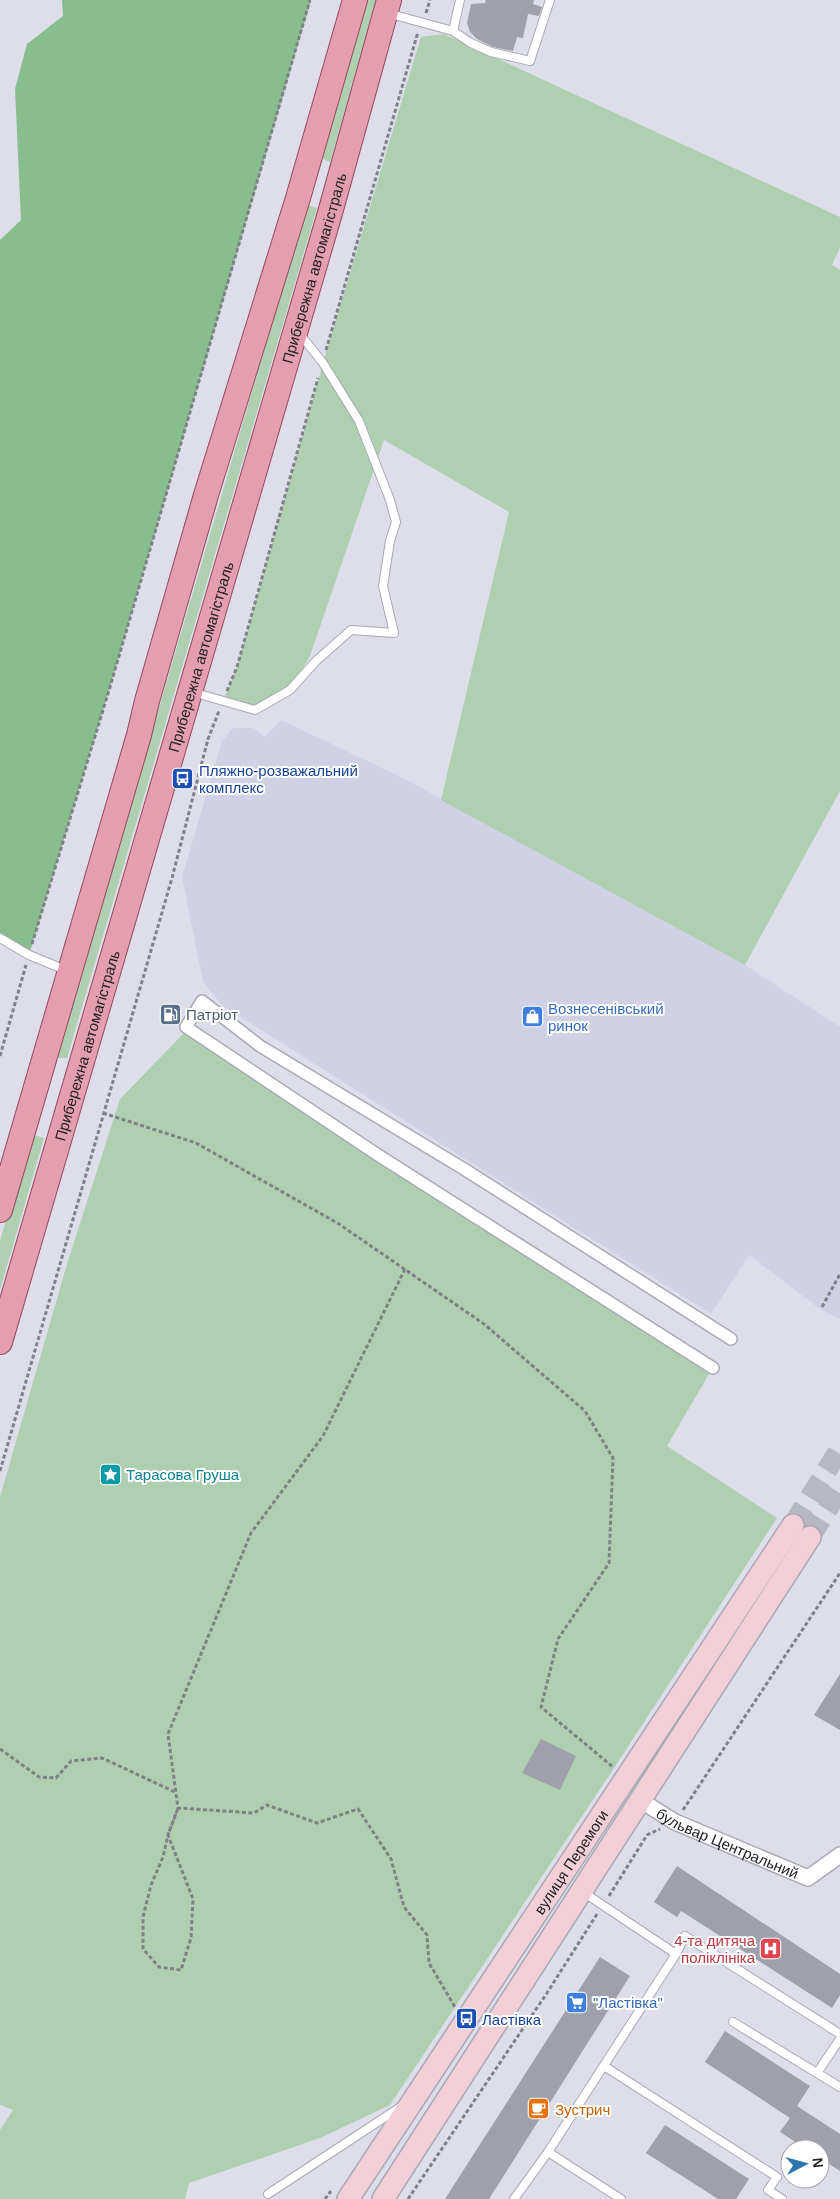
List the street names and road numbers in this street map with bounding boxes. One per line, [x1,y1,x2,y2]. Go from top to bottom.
street label: Прибережна автомагістраль [278,170,349,365]
street label: Прибережна автомагістраль [164,559,236,754]
street label: Прибережна автомагістраль [51,948,123,1143]
street label: бульвар Центральний [653,1804,801,1882]
street label: вулиця Перемоги [530,1807,611,1917]

